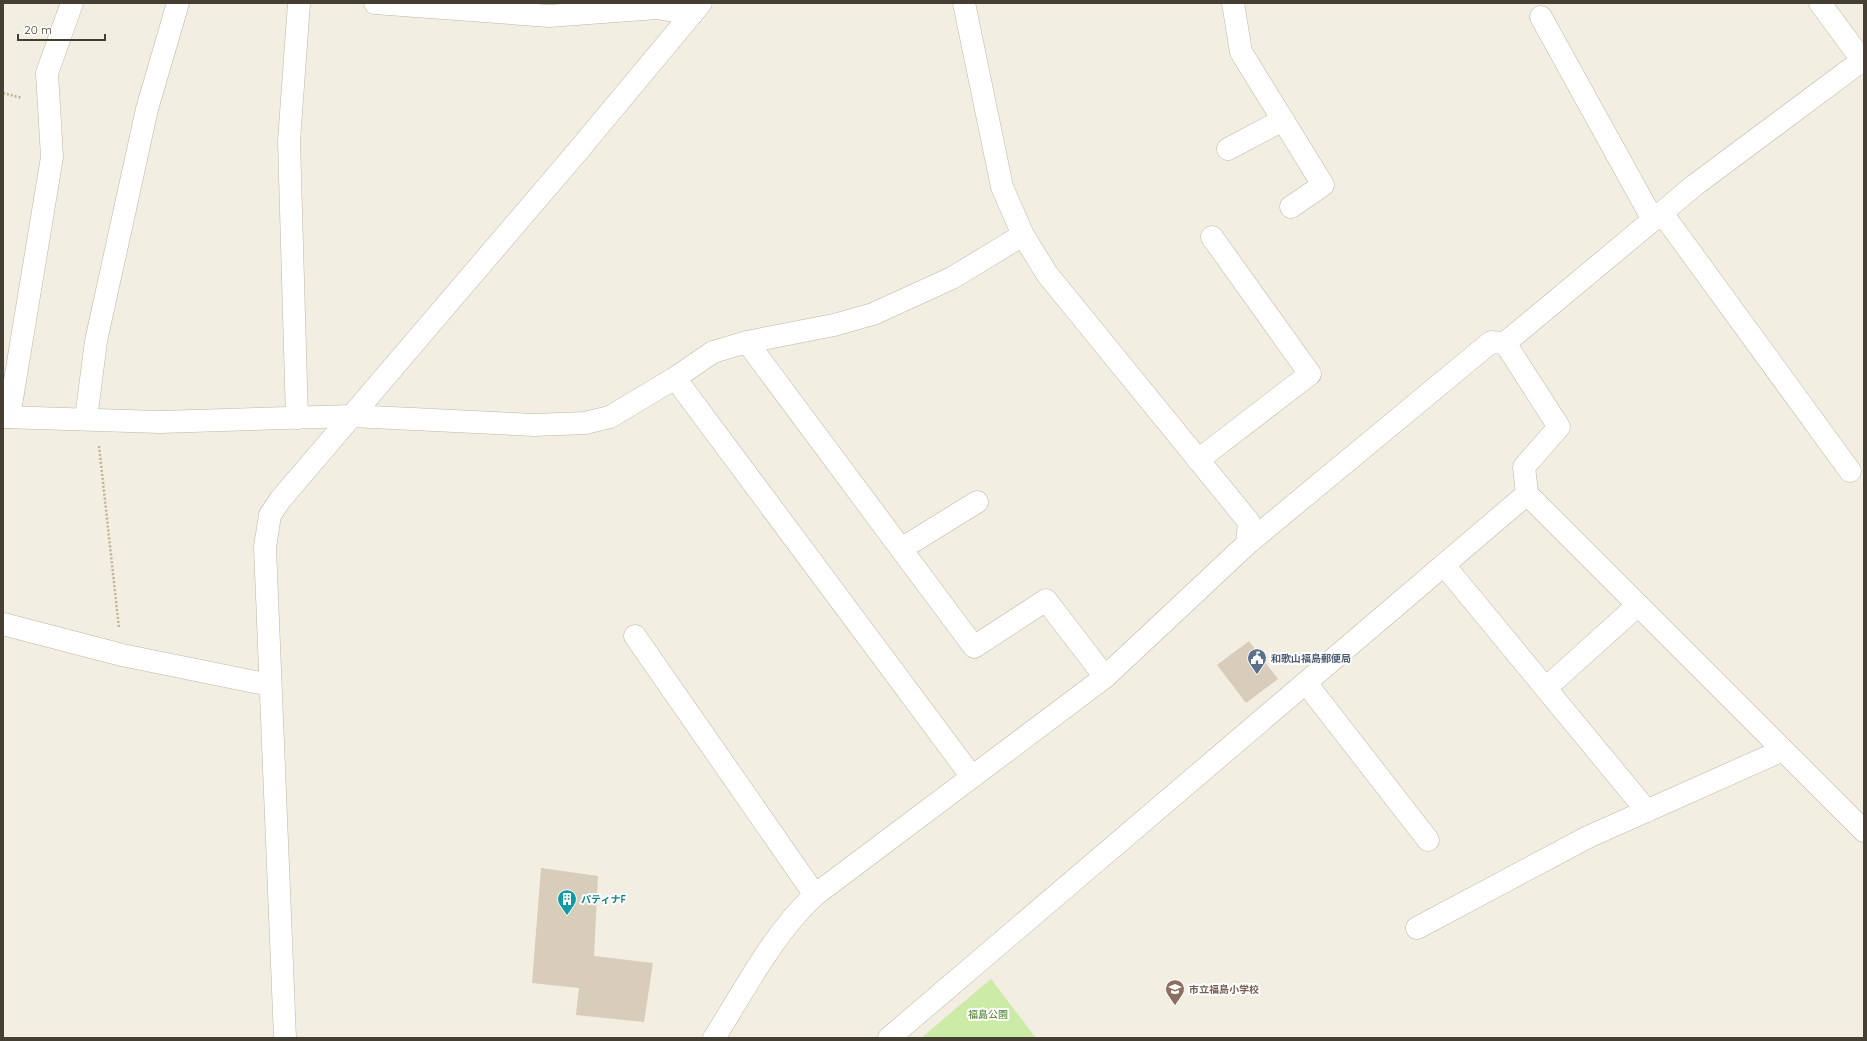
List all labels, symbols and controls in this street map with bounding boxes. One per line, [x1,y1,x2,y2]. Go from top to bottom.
scale bar [18,16,105,42]
text: 20 m [24,22,52,37]
public building icon: 和歌山福島郵便局 [1246,647,1268,675]
place label: 和歌山福島郵便局 [1271,652,1351,665]
building icon: パティナF [556,888,578,916]
place label: パティナF [581,893,626,906]
school or university icon: 市立福島小学校 [1164,978,1186,1006]
place label: 市立福島小学校 [1189,983,1259,996]
park label: 福島公園 [968,1008,1008,1021]

